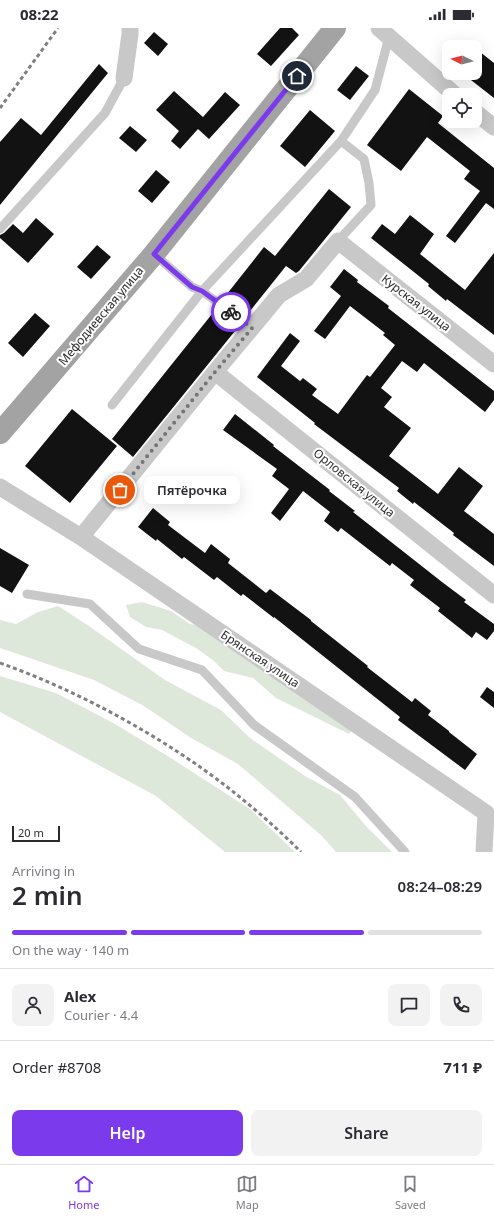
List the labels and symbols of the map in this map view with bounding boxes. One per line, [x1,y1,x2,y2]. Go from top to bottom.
north arrow [442,40,482,80]
pin [280,59,314,93]
street label: Мефодиевская улица [54,263,147,369]
street label: Курская улица [378,270,454,335]
courier [211,292,251,332]
street label: Орловская улица [310,444,399,521]
pin [103,473,137,507]
callout: Пятёрочка [144,476,240,504]
street label: Брянская улица [218,626,303,691]
scale bar [12,824,60,843]

